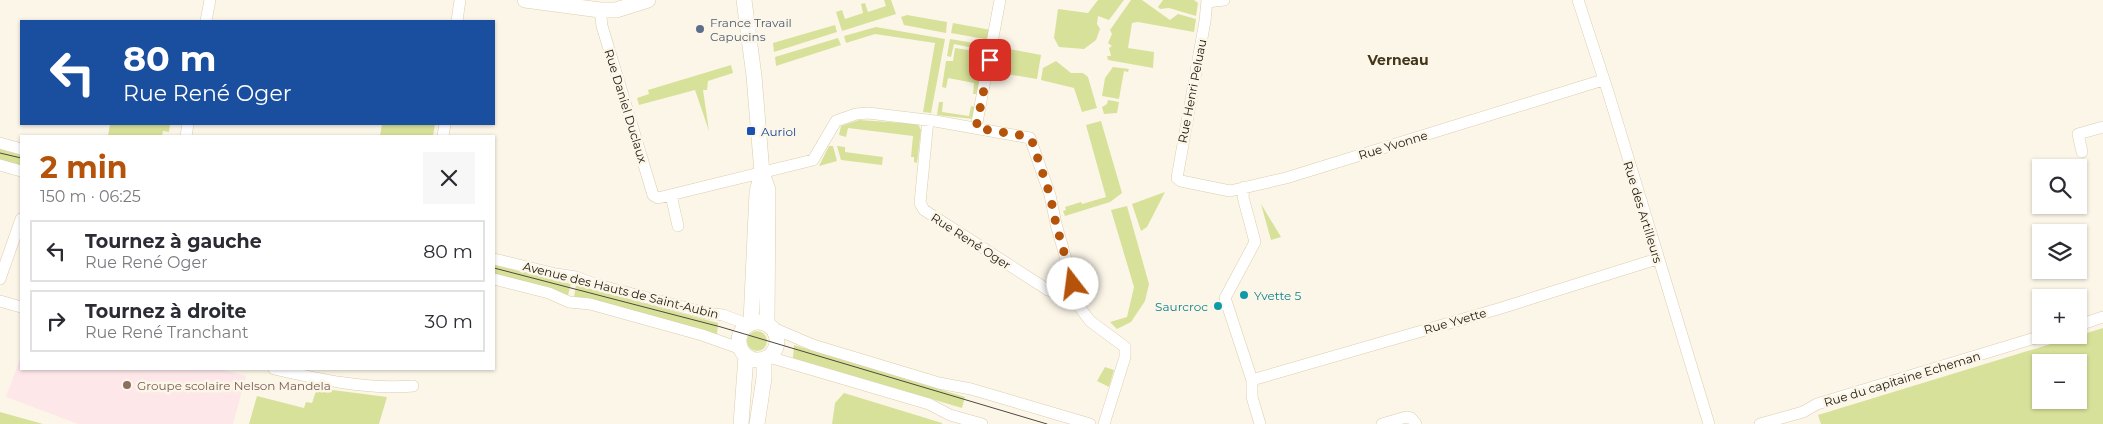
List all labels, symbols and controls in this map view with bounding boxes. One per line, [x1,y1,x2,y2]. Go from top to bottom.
place label: France Travail Capucins [710,15,792,44]
marker: France Travail Capucins [694,23,706,35]
text: 80 m [123,37,217,80]
street label: Rue Henri Peluau [1175,38,1209,144]
pin [969,39,1011,81]
icon: left [40,40,105,105]
icon: arrive [976,46,1004,74]
street label: Rue Daniel Duclaux [602,47,651,165]
district label: Verneau [1366,51,1429,69]
text: Rue René Oger [123,80,292,107]
place label: Auriol [761,124,796,139]
marker: Auriol [745,125,757,137]
street label: Rue Yvonne [1357,127,1429,163]
text: 2 min [40,149,127,186]
button: close [423,152,475,204]
street label: Rue des Artilleurs [1620,159,1666,265]
map controls [2032,159,2087,409]
button: search [2032,159,2087,214]
text: 150 m · 06:25 [40,187,141,206]
street label: Rue René Oger [928,210,1014,272]
button: layers [2032,224,2087,279]
text: Tournez à gauche [85,230,262,253]
icon: left [42,237,70,265]
text: 80 m [423,240,473,263]
text: Rue René Oger [85,253,208,272]
position arrow [1046,257,1098,309]
street label: Avenue des Hauts de Saint-Aubin [522,258,720,322]
place label: Yvette 5 [1254,288,1301,303]
marker: Yvette 5 [1238,289,1250,301]
button: + [2032,289,2087,344]
place label: Saurcroc [1155,299,1208,314]
text: Tournez à droite [85,300,246,323]
marker: Saurcroc [1212,300,1224,312]
street label: Rue Yvette [1422,305,1488,337]
icon: right [42,307,70,335]
text: 30 m [425,310,473,333]
text: Rue René Tranchant [85,323,249,342]
street label: Rue du capitaine Echeman [1822,348,1982,410]
button: − [2032,354,2087,409]
place label: Groupe scolaire Nelson Mandela [137,378,331,393]
marker: Groupe scolaire Nelson Mandela [121,379,133,391]

